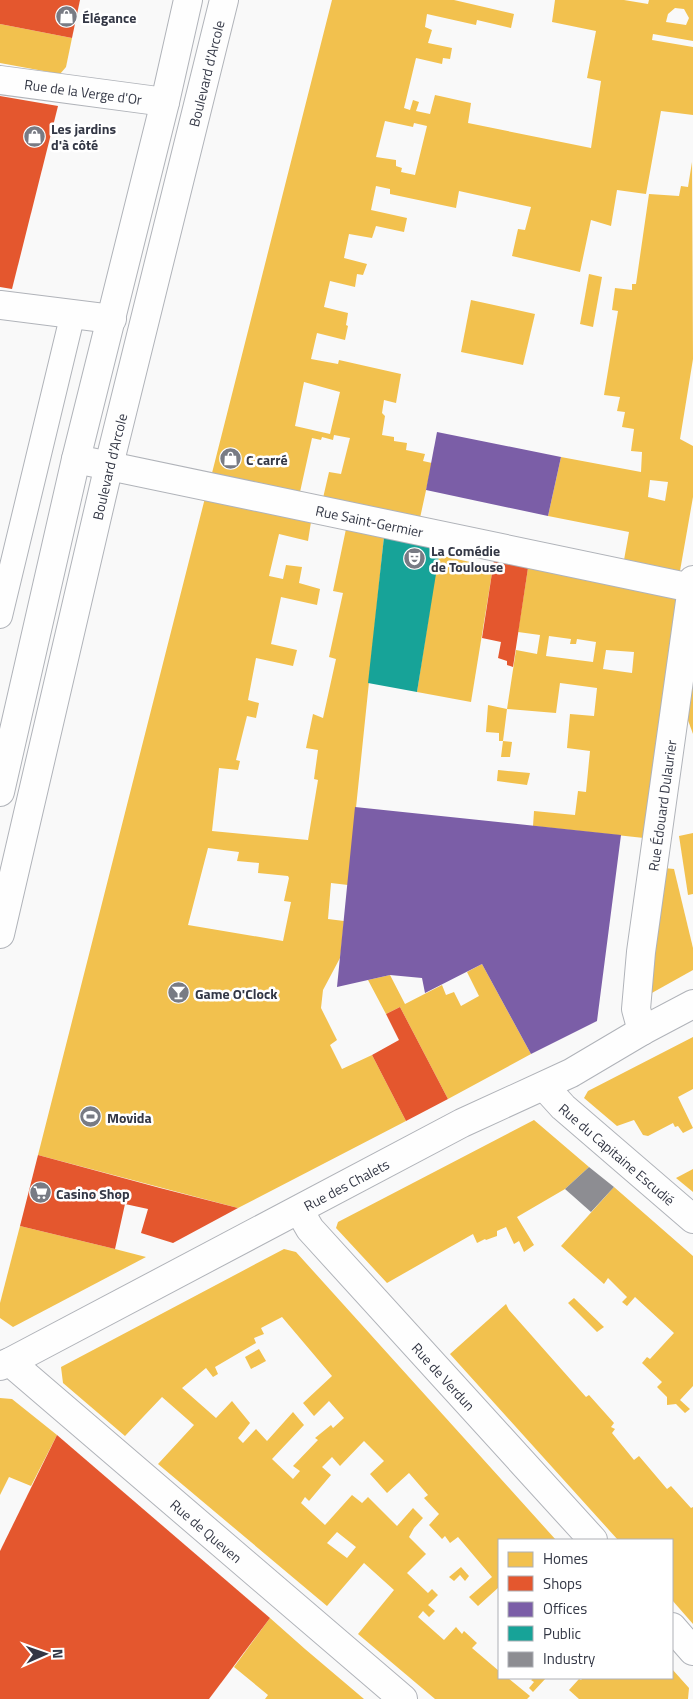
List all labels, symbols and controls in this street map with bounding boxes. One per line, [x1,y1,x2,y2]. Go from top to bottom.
shop icon: Élégance [54,5,78,29]
place label: Élégance [82,7,136,28]
street label: Boulevard d'Arcole [183,18,229,129]
street label: Rue de la Verge d'Or [23,73,144,109]
place label: Les jardins d'à côté [51,118,116,155]
shop icon: Les jardins d'à côté [23,124,47,148]
street label: Boulevard d'Arcole [86,411,132,522]
shop icon: C carré [218,447,242,471]
place label: C carré [246,449,288,470]
street label: Rue Saint-Germier [314,499,425,542]
place label: La Comédie de Toulouse [431,540,503,577]
theatre icon: La Comédie de Toulouse [403,546,427,570]
street label: Rue Édouard Dulaurier [642,738,681,872]
bar icon: Game O'Clock [167,981,191,1005]
place label: Game O'Clock [195,983,278,1004]
street label: Rue du Capitaine Escudié [555,1098,680,1210]
sports icon: Movida [79,1105,103,1129]
place label: Movida [107,1107,152,1128]
street label: Rue des Chalets [300,1153,393,1216]
supermarket icon: Casino Shop [28,1181,52,1205]
place label: Casino Shop [56,1183,130,1204]
street label: Rue de Verdun [407,1337,481,1415]
street label: Rue de Queven [166,1494,247,1567]
legend [498,1539,673,1679]
text: Homes [543,1547,588,1570]
text: Shops [543,1572,582,1595]
text: Offices [543,1597,587,1620]
text: Public [543,1622,581,1645]
north arrow [20,1629,70,1679]
text: Industry [543,1647,595,1670]
text: N [48,1648,69,1659]

